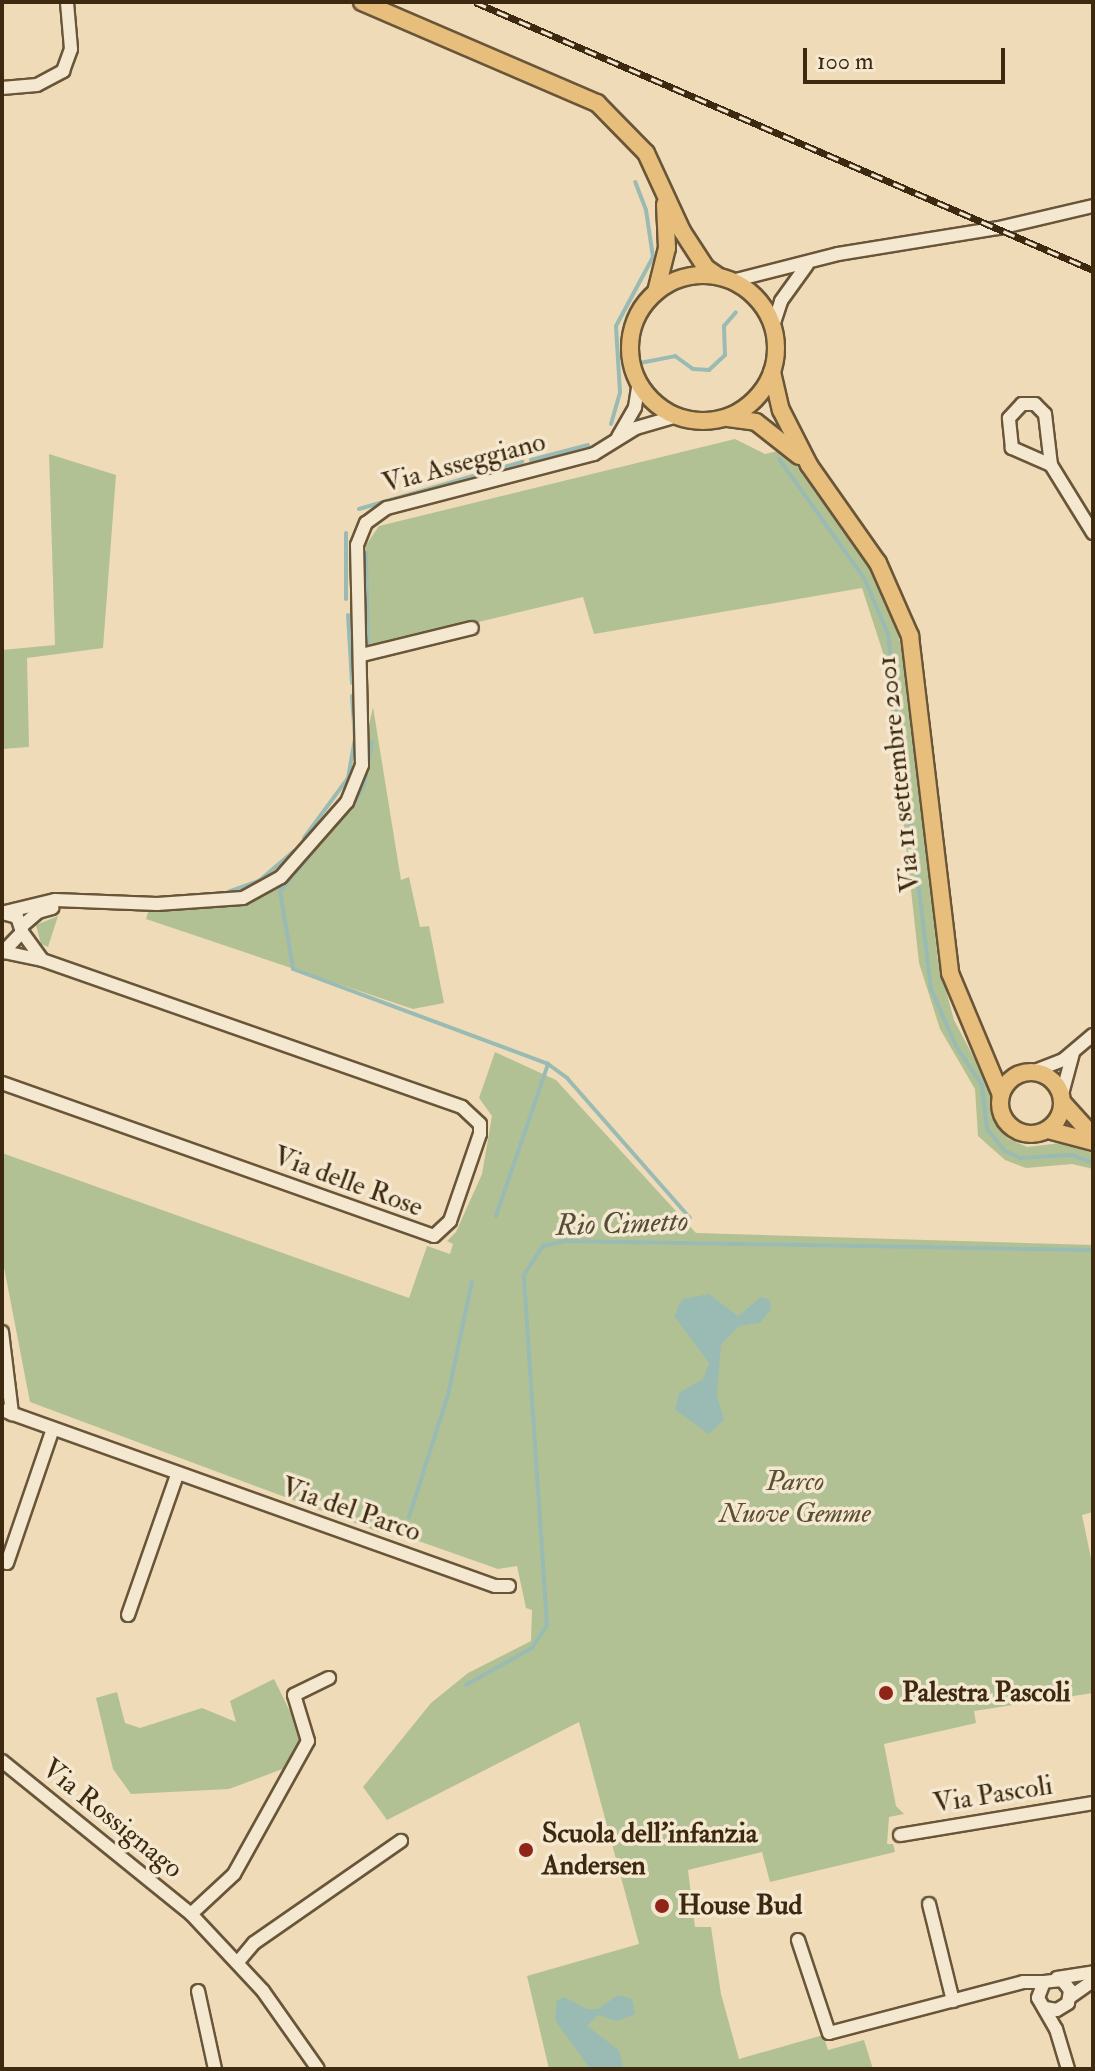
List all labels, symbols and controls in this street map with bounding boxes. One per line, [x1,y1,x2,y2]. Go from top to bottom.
scale bar [807,32,1009,82]
text: 100 m [817,46,874,77]
street label: Via Asseggiano [379,425,549,501]
street label: Via 11 settembre 2001 [870,654,928,894]
street label: Via delle Rose [269,1139,427,1225]
water label: Rio Cimetto [555,1204,689,1244]
park label: Parco Nuove Gemme [719,1465,871,1531]
street label: Via del Parco [277,1470,425,1550]
place label: Palestra Pascoli [902,1676,1070,1710]
marker: Palestra Pascoli [877,1684,895,1702]
street label: Via Rossignago [35,1752,189,1886]
street label: Via Pascoli [931,1769,1055,1821]
place label: Scuola dell'infanzia Andersen [542,1817,758,1883]
marker: Scuola dell'infanzia Andersen [517,1841,535,1859]
place label: House Bud [678,1889,802,1923]
marker: House Bud [653,1897,671,1915]

